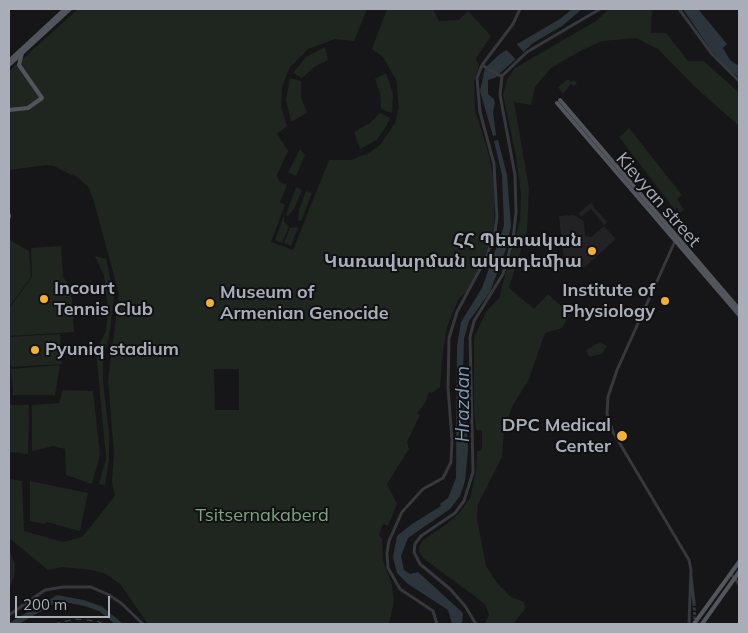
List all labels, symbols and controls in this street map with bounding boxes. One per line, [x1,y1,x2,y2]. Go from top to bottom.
street label: Kievyan street [611,148,705,252]
place label: ՀՀ Պետական Կառավարման ակադեմիա [324,230,582,272]
marker: ՀՀ Պետական Կառավարման ակադեմիա [586,245,598,257]
place label: Incourt Tennis Club [54,278,153,320]
place label: Institute of Physiology [562,280,655,322]
place label: Museum of Armenian Genocide [220,282,389,324]
marker: Incourt Tennis Club [38,293,50,305]
marker: Institute of Physiology [659,295,671,307]
marker: Museum of Armenian Genocide [204,297,216,309]
place label: Pyuniq stadium [45,339,179,361]
marker: Pyuniq stadium [29,344,41,356]
water label: Hrazdan [452,366,474,442]
place label: DPC Medical Center [502,415,611,458]
marker: DPC Medical Center [615,429,629,443]
park label: Tsitsernakaberd [195,505,329,527]
scale bar [18,586,112,618]
text: 200 m [23,595,67,614]

